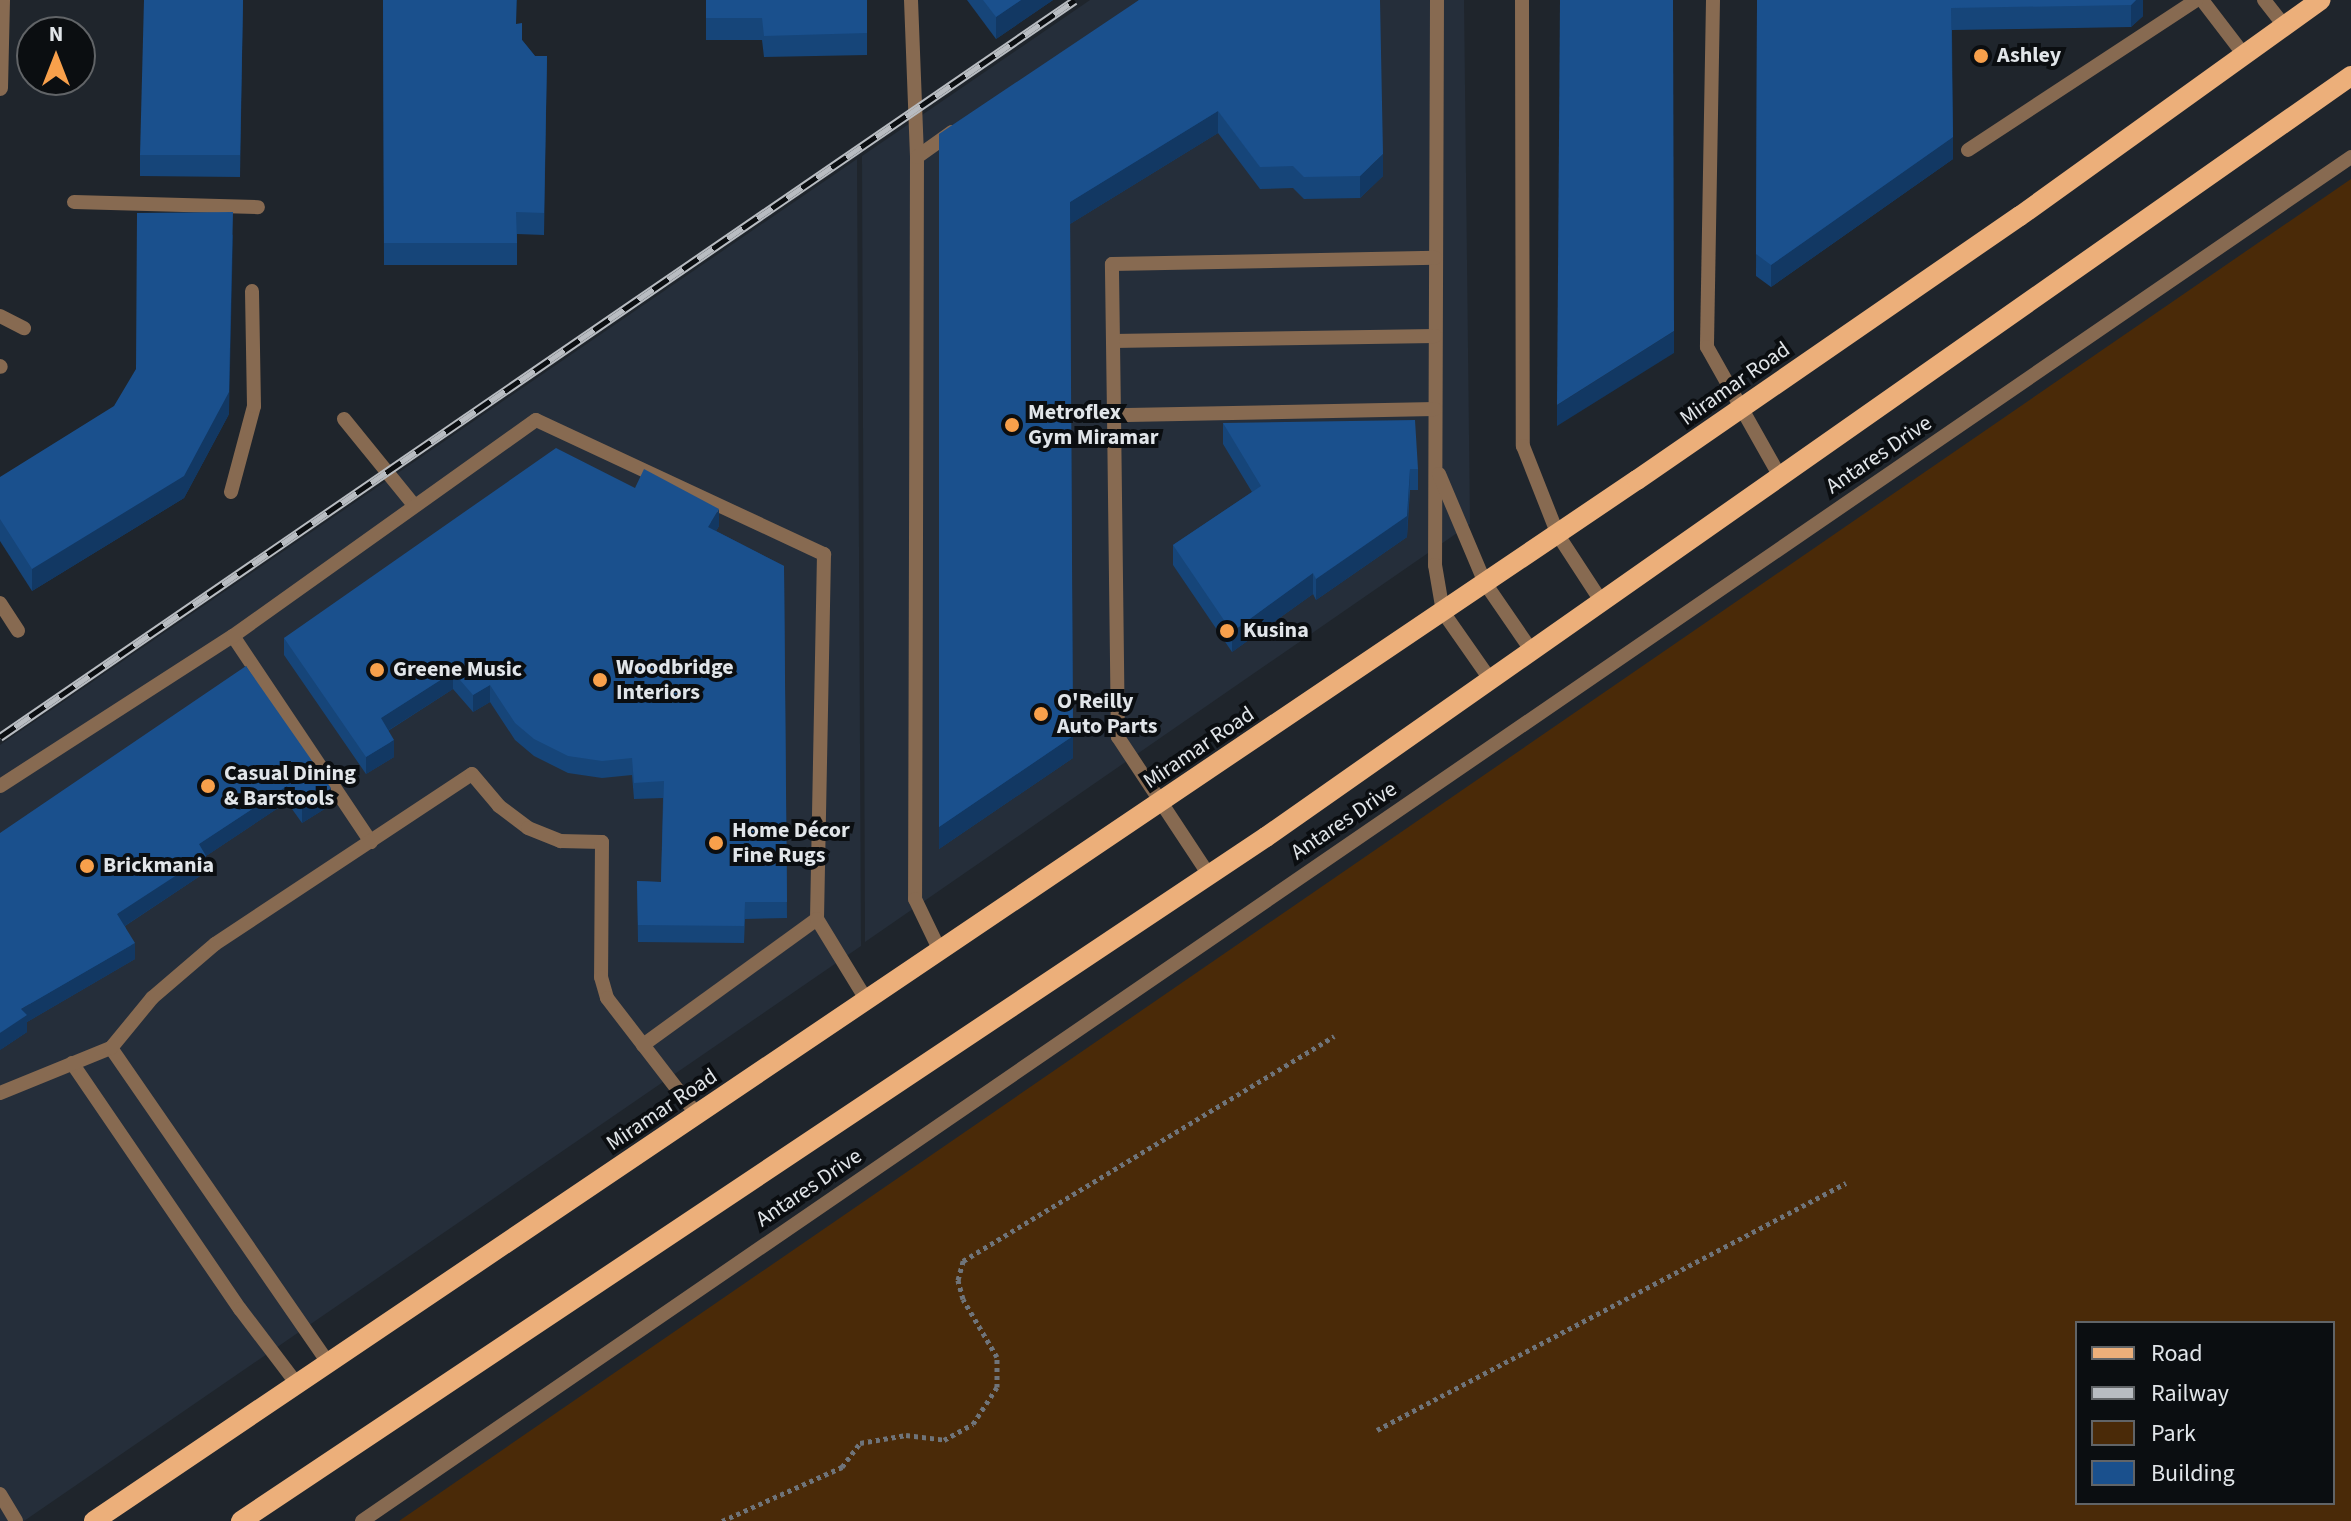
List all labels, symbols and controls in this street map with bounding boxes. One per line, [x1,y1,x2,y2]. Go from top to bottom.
north arrow [16,16,96,96]
text: N [49,18,63,50]
place label: Ashley [1997,43,2061,69]
marker: Ashley [1972,47,1990,65]
street label: Miramar Road [1675,336,1795,432]
place label: Metroflex Gym Miramar [1028,399,1159,450]
street label: Antares Drive [1821,410,1937,500]
marker: Metroflex Gym Miramar [1003,416,1021,434]
place label: Kusina [1243,618,1309,644]
marker: Kusina [1218,622,1236,640]
place label: Woodbridge Interiors [616,654,734,706]
place label: Greene Music [393,657,522,683]
marker: Greene Music [368,661,386,679]
marker: Woodbridge Interiors [591,671,609,689]
place label: O'Reilly Auto Parts [1057,688,1157,740]
street label: Miramar Road [1138,701,1260,795]
marker: O'Reilly Auto Parts [1032,705,1050,723]
place label: Casual Dining & Barstools [224,760,356,812]
street label: Antares Drive [1286,776,1402,866]
marker: Casual Dining & Barstools [199,777,217,795]
place label: Home Décor Fine Rugs [732,817,850,868]
marker: Home Décor Fine Rugs [707,834,725,852]
place label: Brickmania [103,853,214,879]
marker: Brickmania [78,857,96,875]
street label: Miramar Road [601,1063,723,1157]
street label: Antares Drive [751,1143,867,1233]
legend [2075,1321,2335,1505]
text: Road [2151,1336,2203,1371]
text: Railway [2151,1376,2229,1411]
text: Park [2151,1416,2196,1451]
text: Building [2151,1456,2235,1491]

